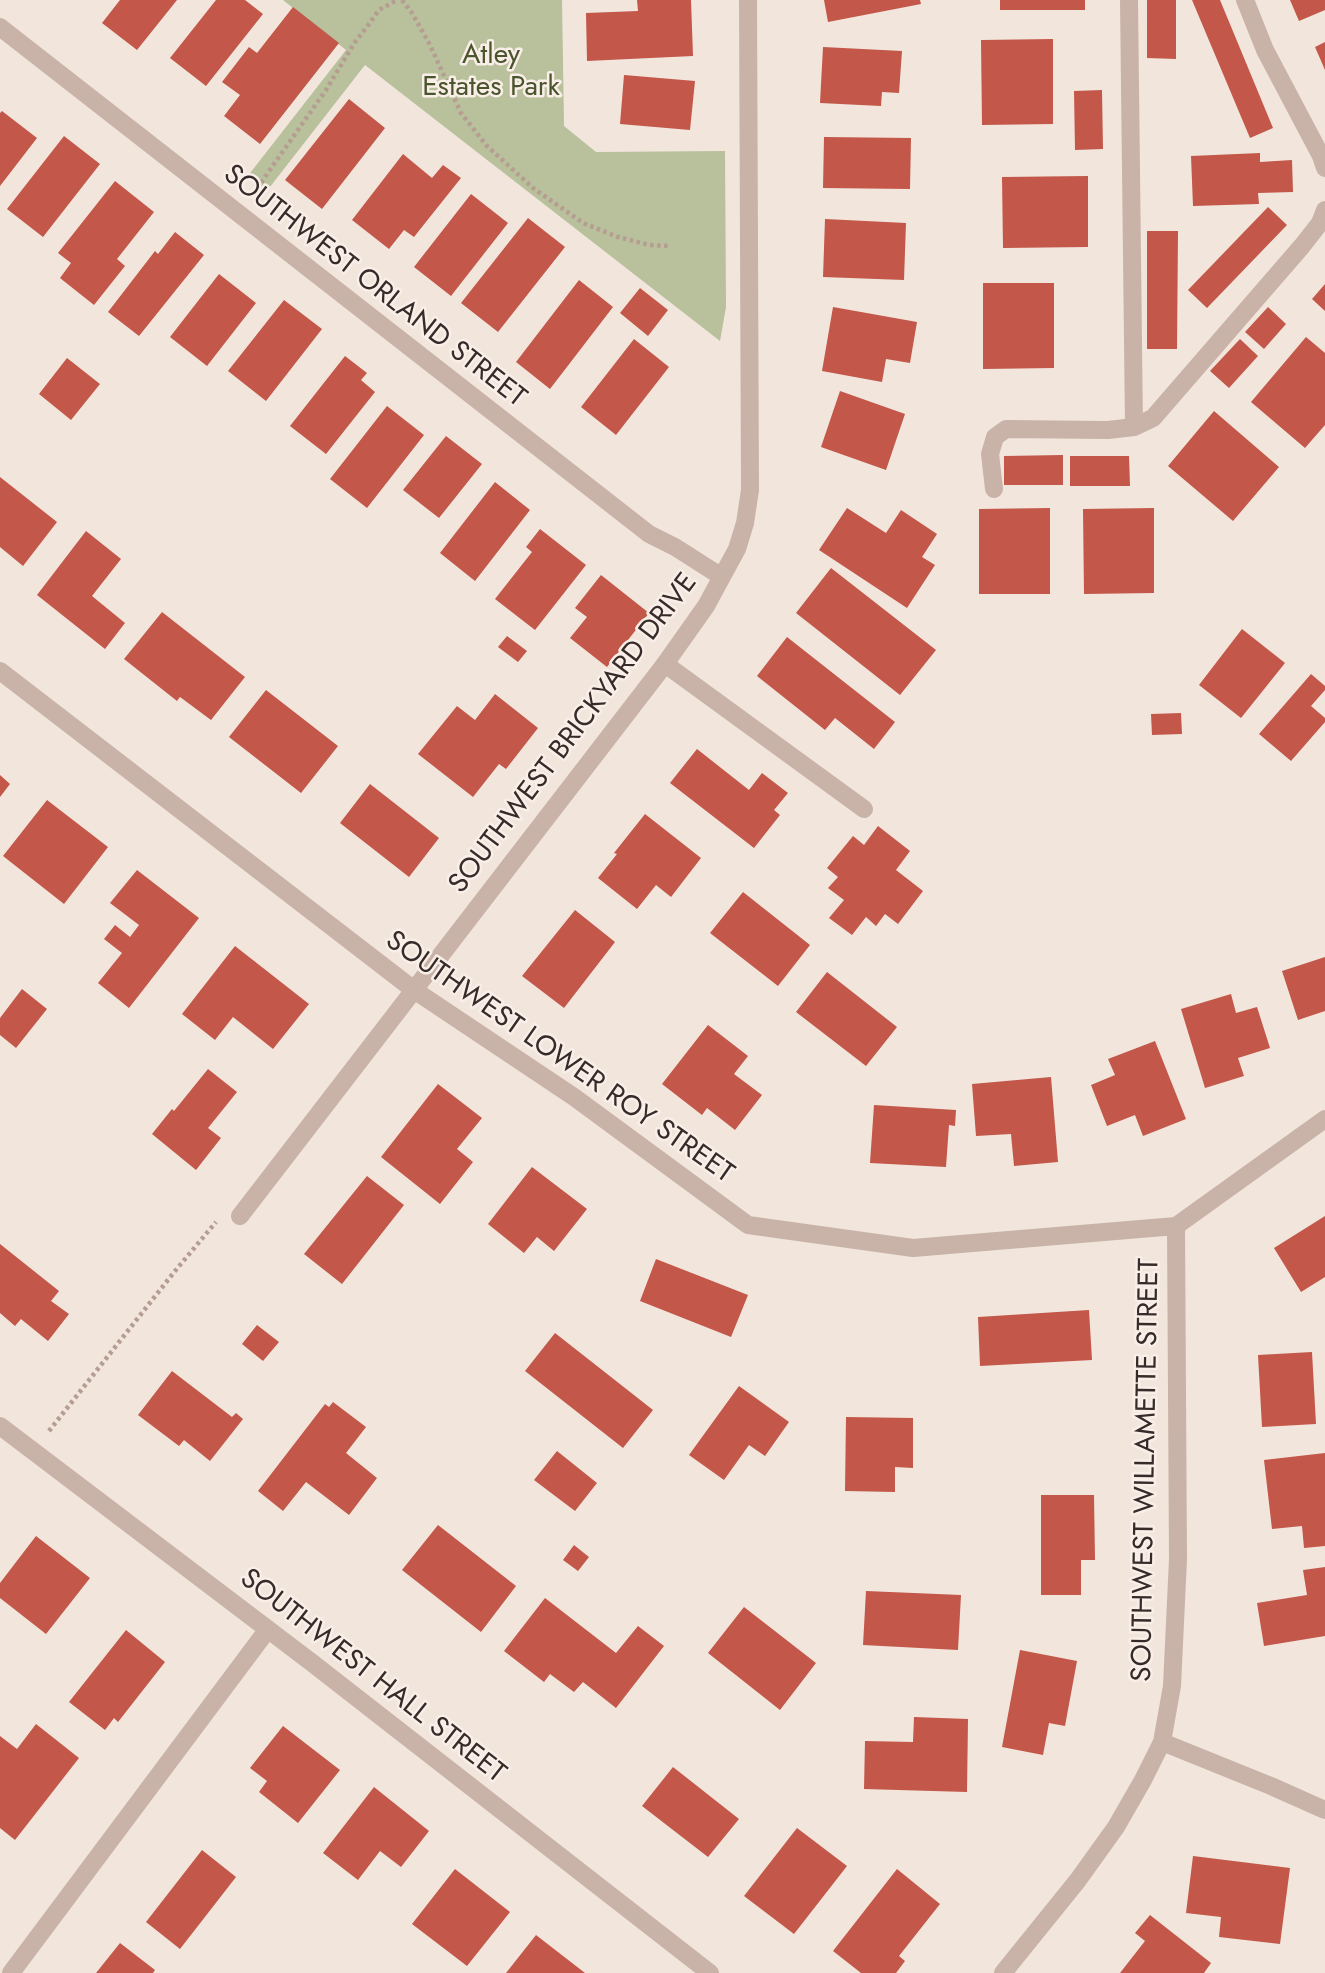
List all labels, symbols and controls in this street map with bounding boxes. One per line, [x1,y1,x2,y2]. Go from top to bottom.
park label: Atley Estates Park [422,39,560,105]
street label: SOUTHWEST ORLAND STREET [216,158,532,416]
street label: SOUTHWEST BRICKYARD DRIVE [443,567,705,901]
street label: SOUTHWEST LOWER ROY STREET [379,925,739,1191]
street label: SOUTHWEST WILLAMETTE STREET [1127,1258,1167,1682]
street label: SOUTHWEST HALL STREET [232,1563,512,1791]

